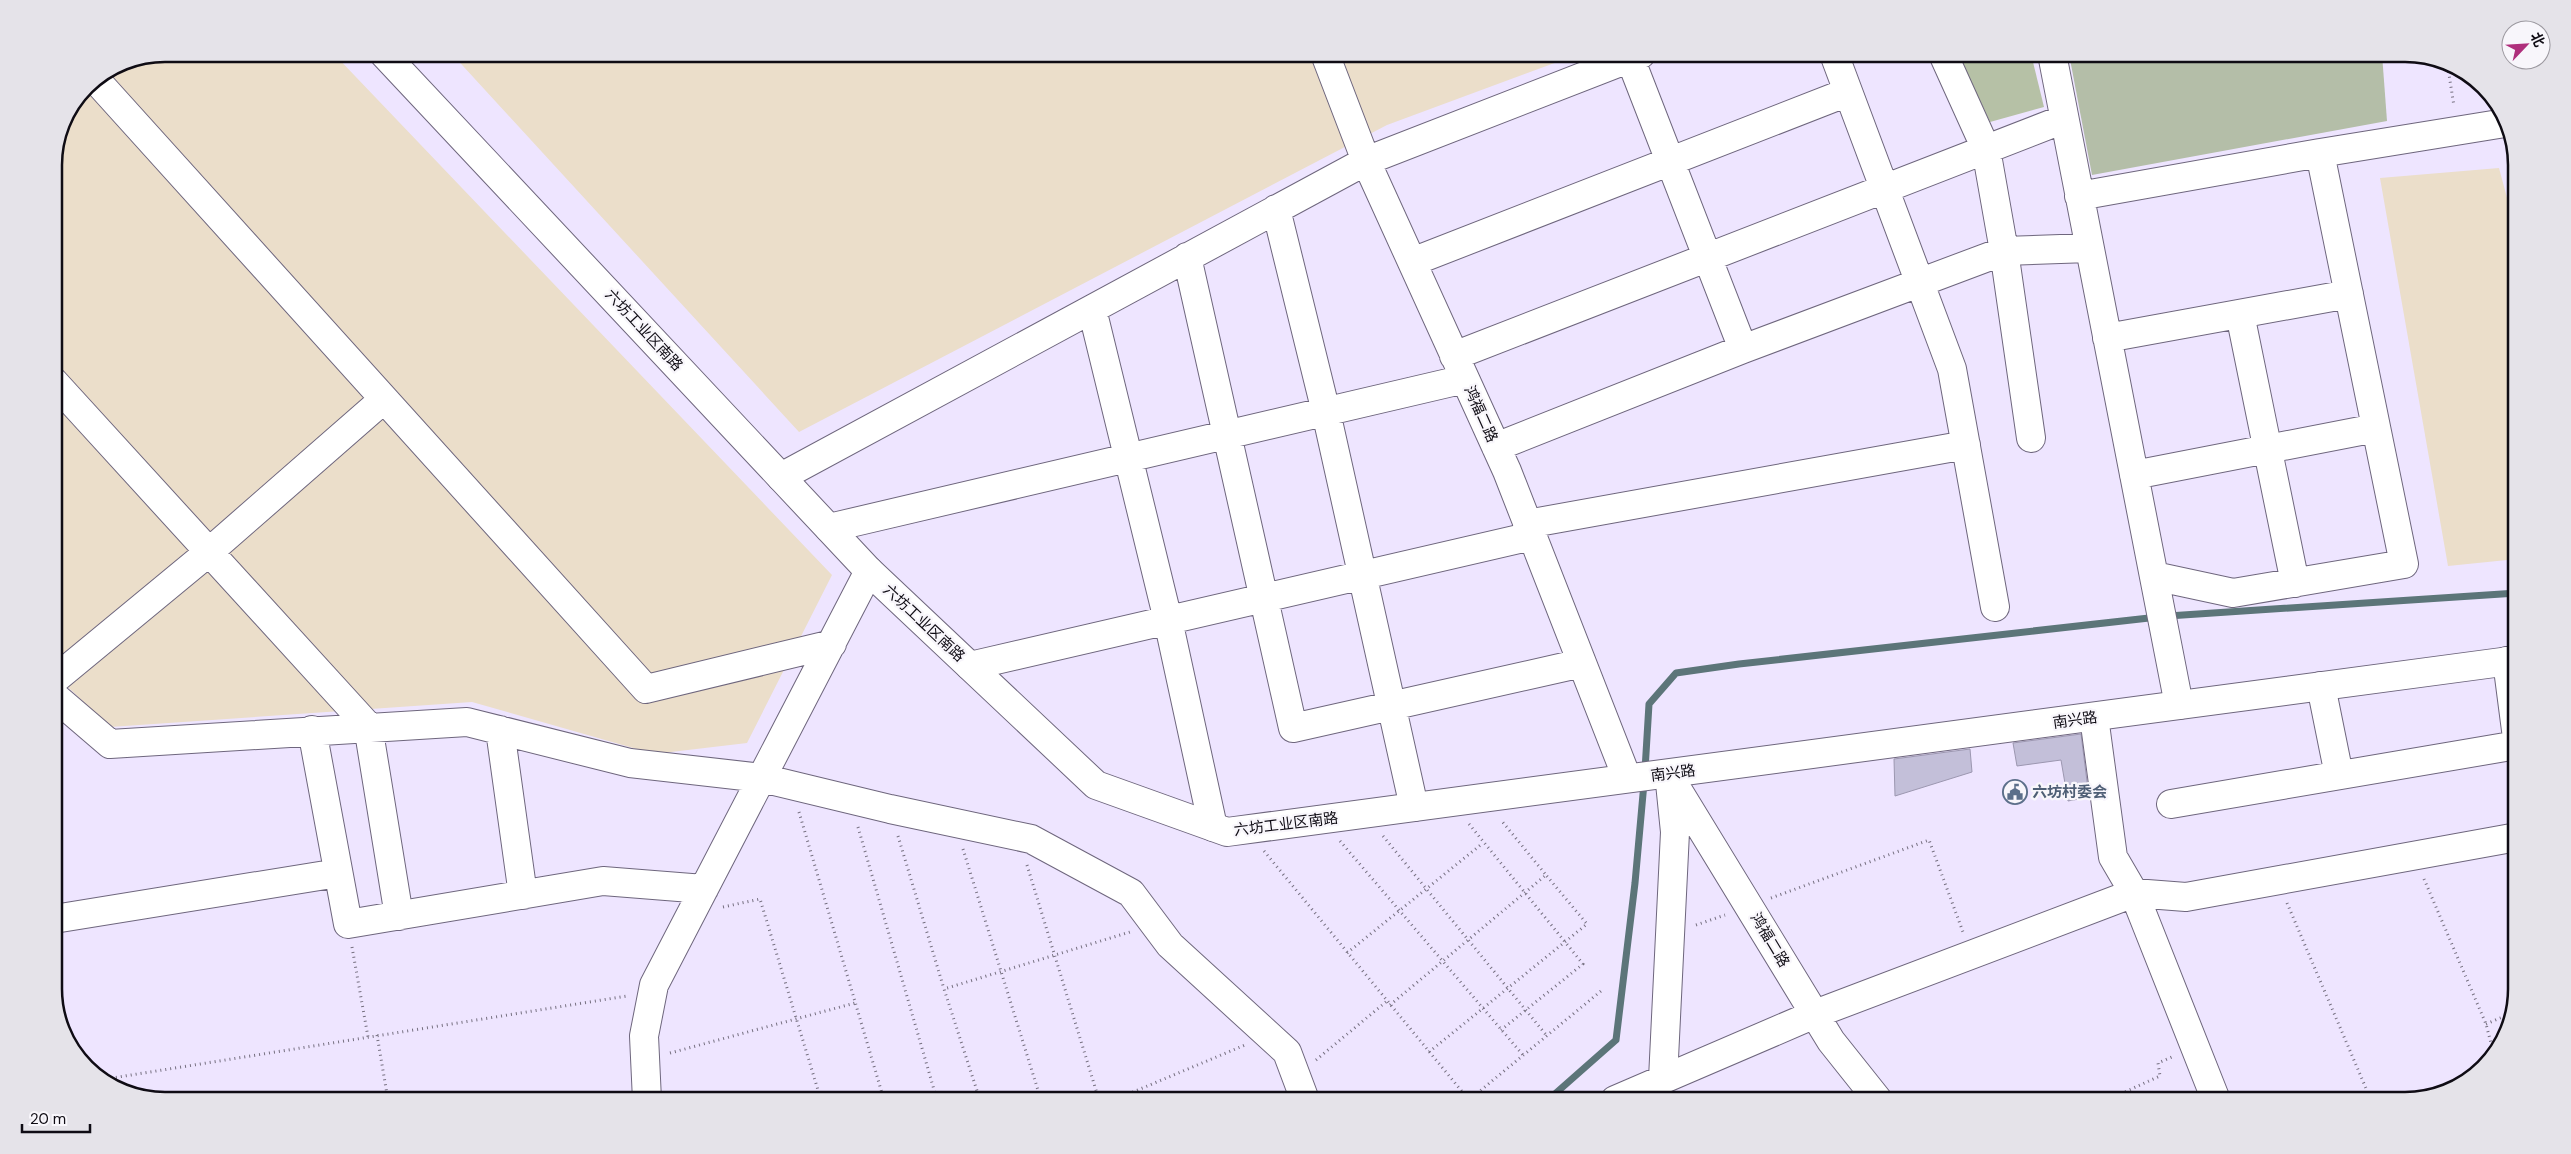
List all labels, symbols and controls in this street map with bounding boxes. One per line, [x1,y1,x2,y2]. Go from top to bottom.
north arrow [2501,20,2551,70]
text: 北 [2527,29,2549,50]
street label: 六坊工业区南路 [601,285,687,375]
street label: 鸿福二路 [1460,383,1502,445]
street label: 六坊工业区南路 [879,580,969,666]
street label: 南兴路 [2051,707,2099,733]
street label: 南兴路 [1649,760,1697,786]
public building icon: 六坊村委会 [2002,779,2028,805]
place label: 六坊村委会 [2032,782,2107,802]
street label: 六坊工业区南路 [1233,808,1339,840]
street label: 鸿福二路 [1746,909,1794,971]
scale bar [22,1102,90,1134]
text: 20 m [30,1109,66,1129]

